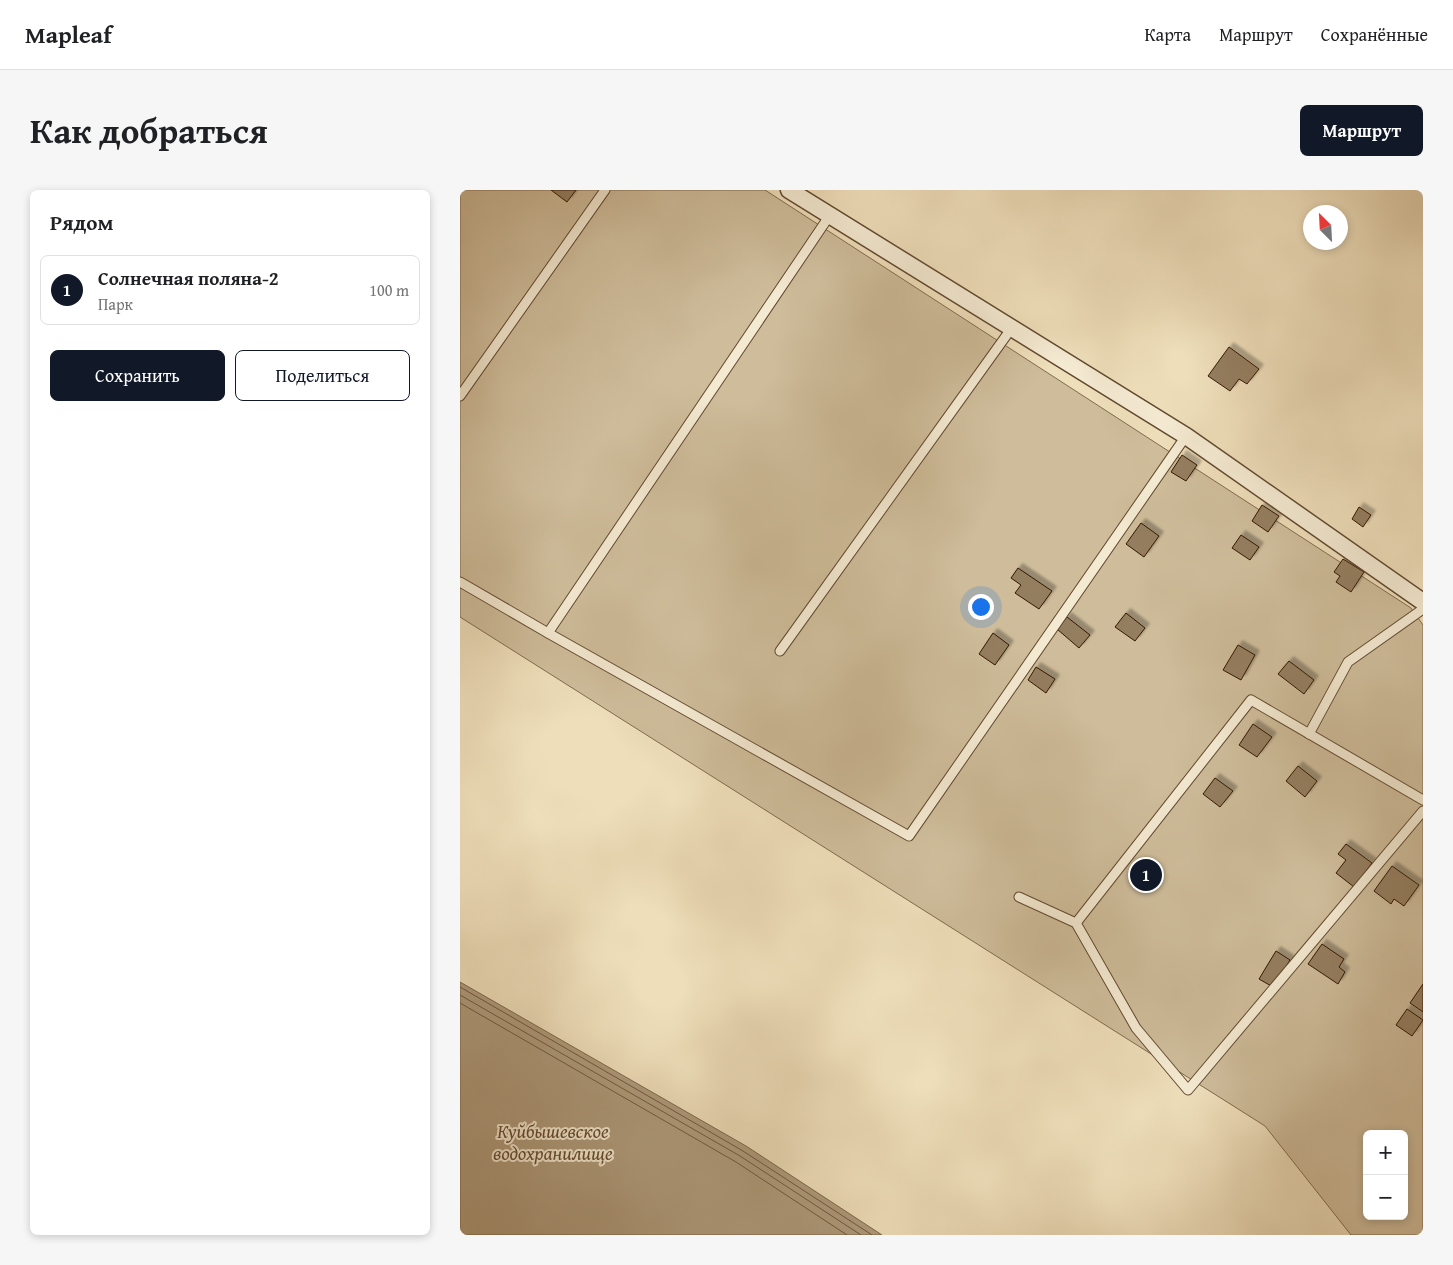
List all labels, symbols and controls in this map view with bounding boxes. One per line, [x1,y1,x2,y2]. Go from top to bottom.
text: Mapleaf [25,17,112,52]
text: Карта [1145,21,1191,48]
text: Маршрут [1219,21,1293,48]
text: Сохранённые [1321,21,1428,48]
text: Как добраться [30,105,268,156]
button: Маршрут [1300,105,1423,156]
north arrow [1303,205,1348,250]
text: Рядом [50,207,113,238]
text: Солнечная поляна-2 [98,264,279,292]
text: 1 [63,278,71,302]
text: 100 m [369,278,409,302]
text: Парк [98,292,133,316]
button: Сохранить [50,350,225,401]
button: Поделиться [235,350,410,401]
your location [968,594,994,620]
pin: 1 [1130,856,1162,894]
water label: Куйбышевское водохранилище [493,1117,613,1167]
map controls [1363,1130,1408,1220]
button: + [1363,1130,1408,1175]
button: − [1363,1175,1408,1220]

